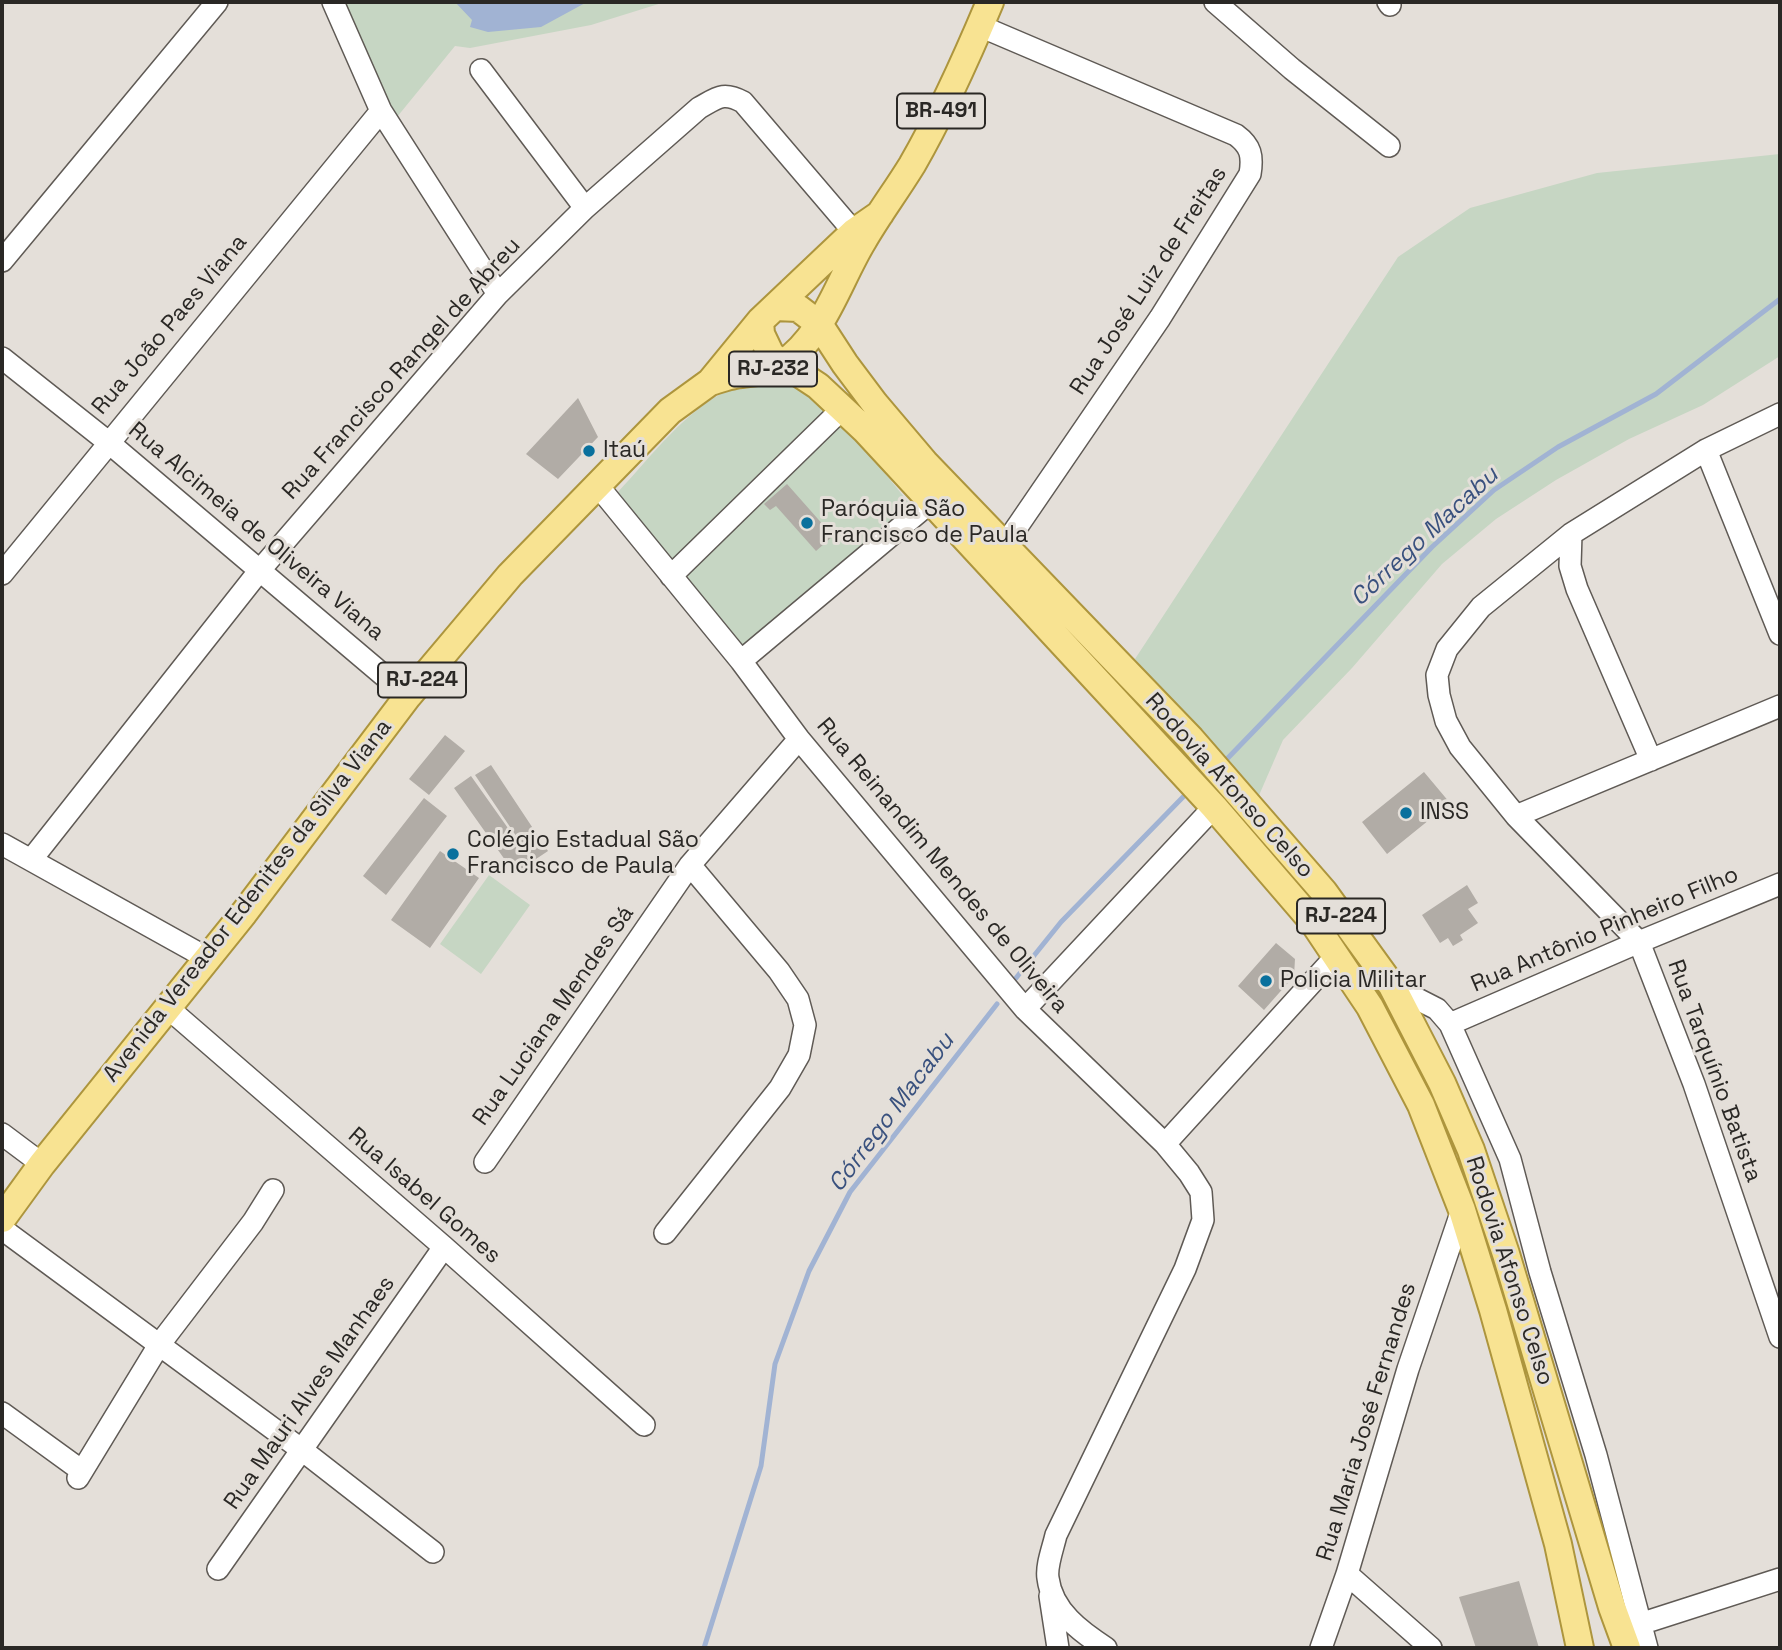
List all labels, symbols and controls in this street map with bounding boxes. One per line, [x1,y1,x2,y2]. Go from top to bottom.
road number: BR-491 [897,94,985,128]
street label: Rua José Luiz de Freitas [1065,162,1233,400]
street label: Rua João Paes Viana [87,229,253,421]
street label: Rua Francisco Rangel de Abreu [277,233,527,505]
road number: RJ-232 [729,352,817,386]
street label: Rua Alcimeia de Oliveira Viana [122,417,390,647]
place label: Itaú [603,437,646,465]
marker: Itaú [581,443,597,459]
water label: Córrego Macabu [1345,461,1505,613]
place label: Paróquia São Francisco de Paula [821,496,1028,550]
marker: Paróquia São Francisco de Paula [799,515,815,531]
road number: RJ-224 [378,662,466,698]
street label: Rodovia Afonso Celso [1139,688,1319,884]
street label: Rua Reinandim Mendes de Oliveira [810,713,1074,1019]
street label: Avenida Vereador Edenites da Silva Viana [98,714,398,1088]
place label: INSS [1420,799,1469,827]
marker: INSS [1398,805,1414,821]
place label: Colégio Estadual São Francisco de Paula [467,827,699,881]
marker: Colégio Estadual São Francisco de Paula [445,846,461,862]
street label: Rua Antônio Pinheiro Filho [1467,861,1743,999]
road number: RJ-224 [1297,898,1385,934]
street label: Rua Luciana Mendes Sá [468,901,640,1131]
street label: Rua Tarquínio Batista [1661,956,1767,1186]
place label: Policia Militar [1280,967,1427,995]
marker: Policia Militar [1258,973,1274,989]
water label: Córrego Macabu [823,1028,961,1198]
street label: Rua Isabel Gomes [342,1122,506,1270]
street label: Rodovia Afonso Celso [1459,1153,1559,1389]
street label: Rua Mauri Alves Manhaes [219,1271,401,1515]
street label: Rua Maria José Fernandes [1311,1279,1423,1565]

